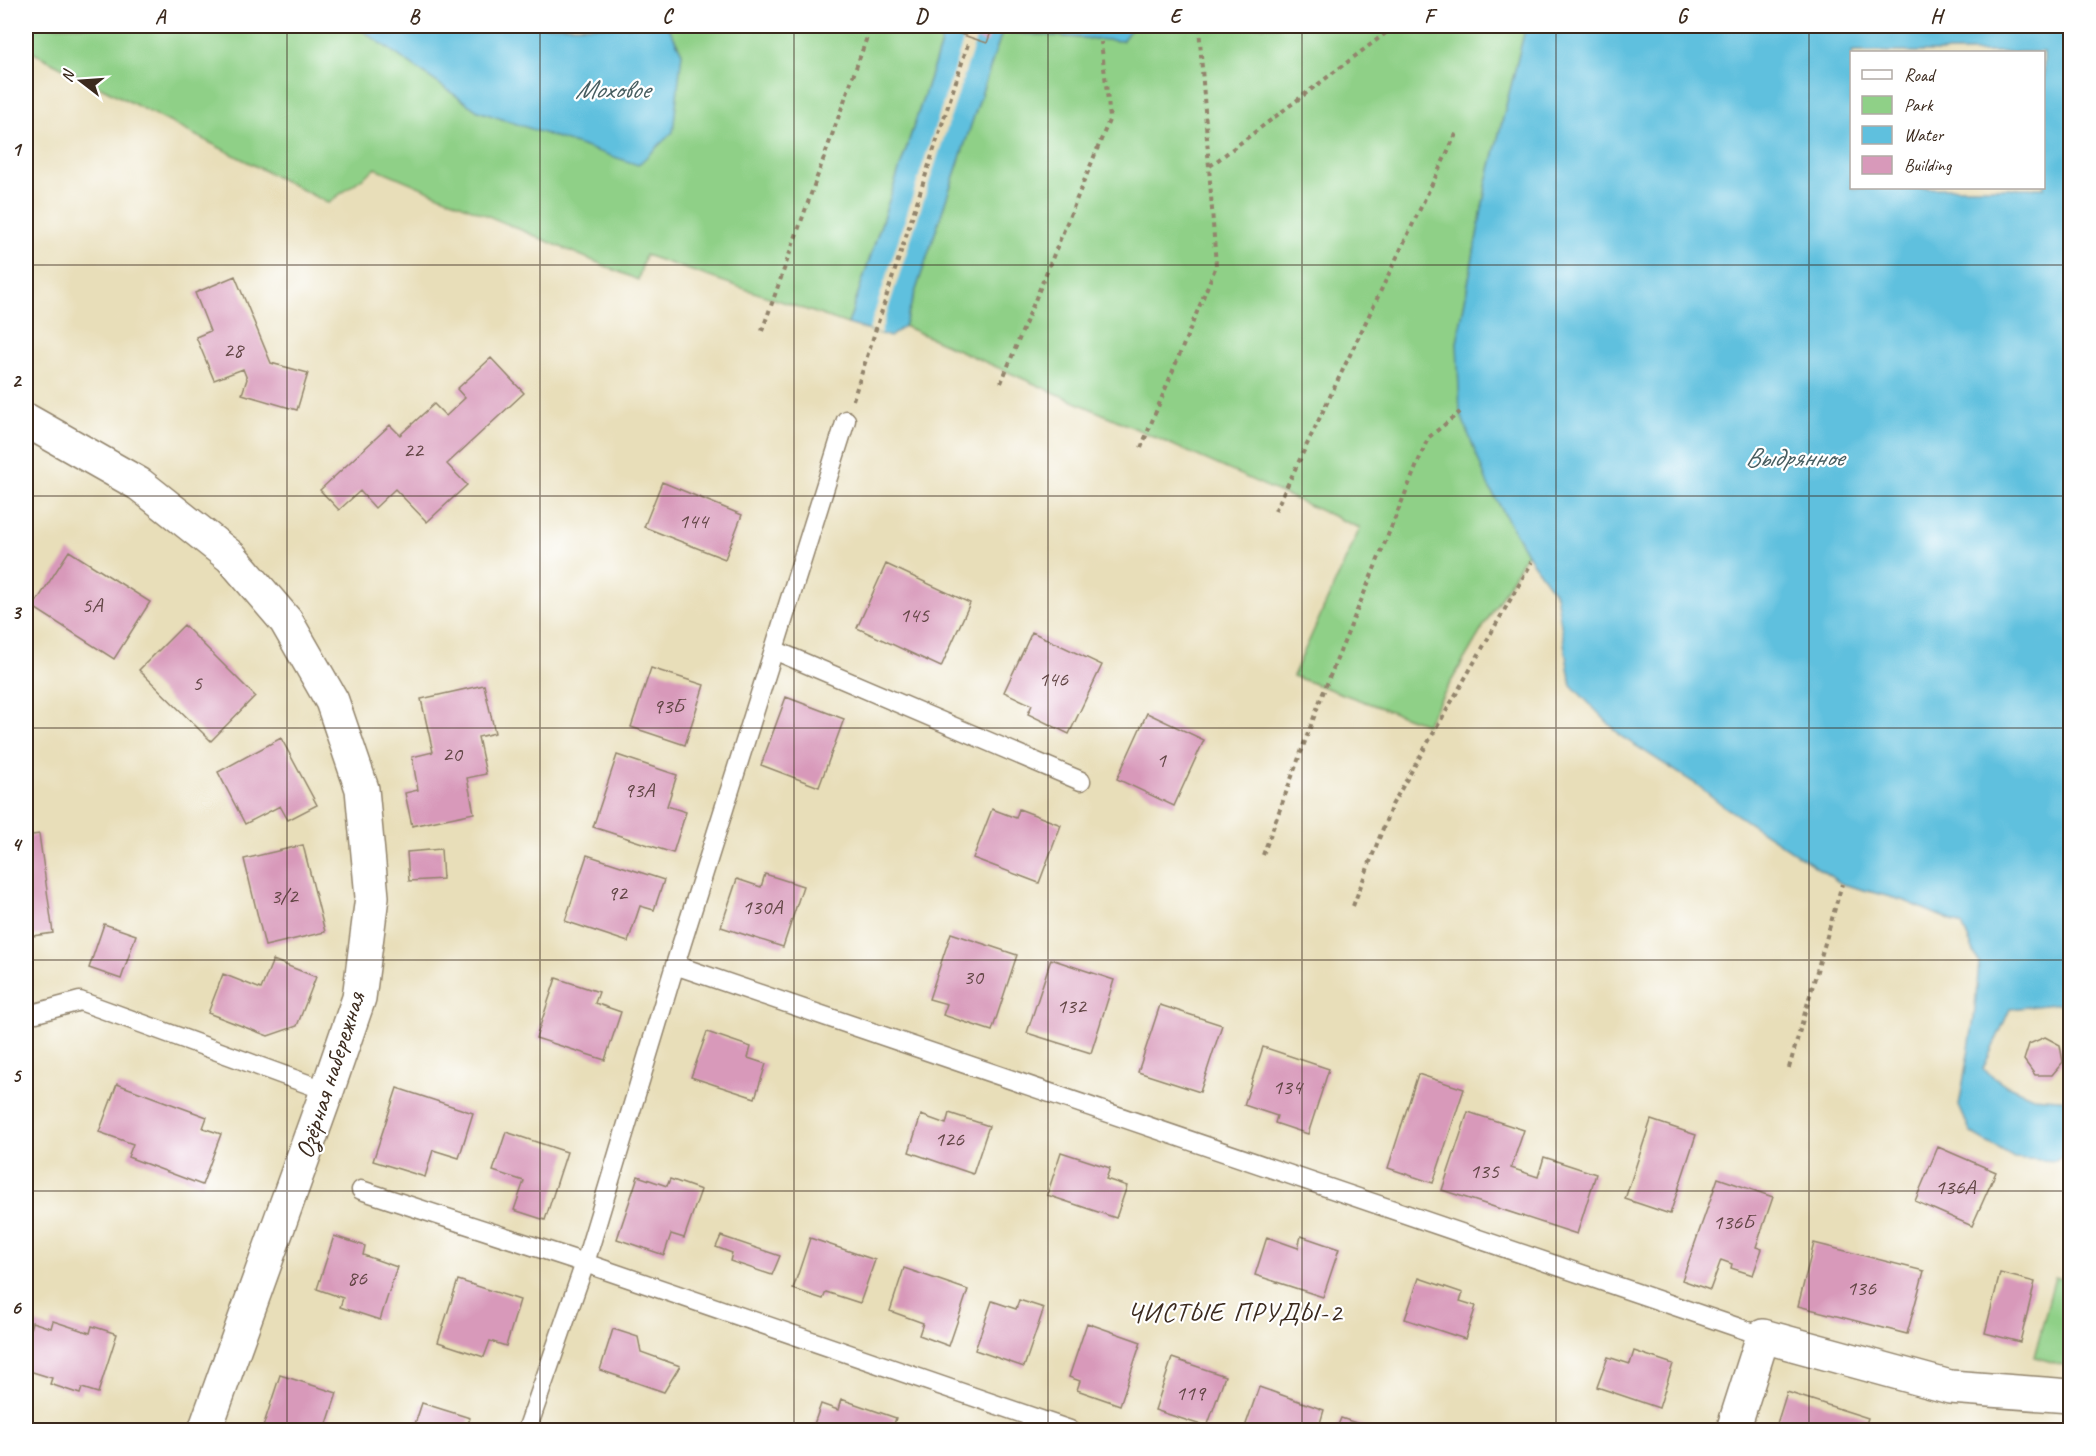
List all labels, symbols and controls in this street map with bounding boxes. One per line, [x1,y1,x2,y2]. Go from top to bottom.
text: A [155,4,167,29]
text: B [409,4,421,29]
text: C [662,4,674,29]
text: D [915,4,929,29]
text: E [1170,4,1184,29]
text: F [1424,4,1438,29]
text: G [1677,4,1690,29]
text: H [1930,4,1945,29]
north arrow [51,51,111,111]
legend [1850,51,2045,189]
text: Road [1904,64,1937,86]
text: N [57,66,80,85]
water label: Моховое [575,72,653,106]
text: Park [1904,94,1934,116]
text: Water [1904,124,1945,146]
text: 1 [12,137,23,162]
text: Building [1904,154,1953,176]
house number: 28 [223,336,245,364]
text: 2 [12,368,23,393]
house number: 22 [403,436,425,464]
water label: Выдрянное [1745,440,1847,474]
house number: 144 [678,507,710,535]
house number: 5А [82,591,103,619]
text: 3 [12,600,23,625]
house number: 145 [899,601,930,629]
house number: 146 [1038,665,1069,693]
house number: 5 [192,669,203,697]
house number: 93Б [653,692,687,720]
house number: 20 [442,740,464,768]
house number: 1 [1156,746,1167,774]
house number: 93А [624,776,655,804]
text: 4 [12,832,24,857]
house number: 92 [607,879,629,907]
house number: 3/2 [270,882,300,910]
house number: 130А [742,893,783,921]
house number: 30 [963,963,985,991]
street label: Озёрная набережная [288,986,374,1163]
house number: 132 [1056,992,1088,1020]
text: 5 [12,1063,23,1088]
house number: 134 [1272,1073,1304,1101]
house number: 126 [934,1125,965,1153]
house number: 135 [1469,1157,1500,1185]
house number: 136А [1935,1173,1976,1201]
house number: 136Б [1713,1208,1757,1236]
house number: 86 [347,1264,368,1292]
house number: 136 [1846,1274,1877,1302]
text: 6 [11,1295,22,1320]
district label: ЧИСТЫЕ ПРУДЫ-2 [1127,1295,1343,1329]
house number: 119 [1175,1379,1207,1407]

